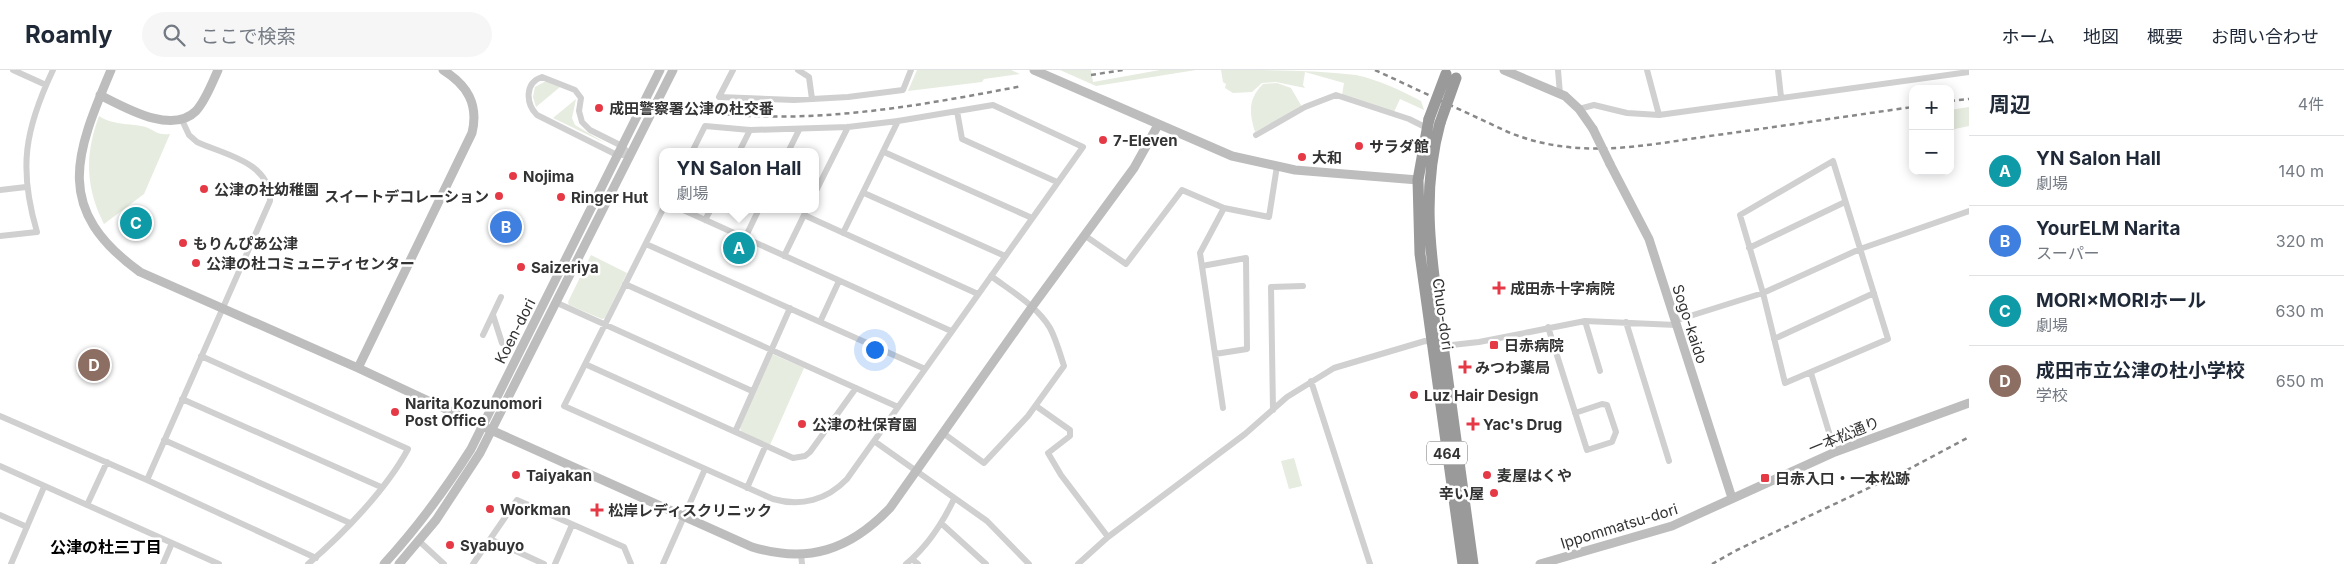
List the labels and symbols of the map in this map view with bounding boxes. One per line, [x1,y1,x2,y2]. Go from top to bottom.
place label: 成田警察署公津の杜交番 [609,99,774,118]
marker: 成田警察署公津の杜交番 [593,102,605,114]
place label: 7-Eleven [1113,131,1178,150]
marker: 7-Eleven [1097,134,1109,146]
place label: サラダ館 [1369,137,1429,156]
marker: サラダ館 [1353,140,1365,152]
place label: 大和 [1312,148,1342,167]
marker: 大和 [1296,151,1308,163]
place label: Nojima [523,167,574,186]
marker: Nojima [507,170,519,182]
place label: 公津の社幼稚園 [214,180,319,199]
marker: 公津の社幼稚園 [198,183,210,195]
place label: スイートデコレーション [324,187,489,206]
place label: Ringer Hut [571,188,649,207]
marker: スイートデコレーション [493,190,505,202]
marker: Ringer Hut [555,191,567,203]
pin: C [120,204,152,242]
pin: B [490,208,522,246]
pin: A [723,229,755,267]
place label: もりんぴあ公津 [193,234,298,253]
marker: もりんぴあ公津 [177,237,189,249]
place label: 公津の杜コミュニティセンター [206,254,415,273]
marker: 公津の杜コミュニティセンター [190,257,202,269]
place label: Saizeriya [531,258,599,277]
marker: Saizeriya [515,261,527,273]
street label: Chuo-dori [1429,277,1457,351]
place label: 成田赤十字病院 [1510,279,1615,298]
marker: 成田赤十字病院 [1492,281,1506,295]
street label: Sogo-kaido [1668,282,1712,366]
street label: Koen-dori [490,295,540,367]
place label: 日赤病院 [1504,336,1564,355]
your location [862,337,888,363]
marker: 日赤病院 [1488,339,1500,351]
pin: D [78,346,110,384]
place label: みつわ薬局 [1475,358,1550,377]
marker: みつわ薬局 [1459,361,1471,373]
place label: Luz Hair Design [1424,386,1539,405]
marker: Luz Hair Design [1408,389,1420,401]
place label: Narita Kozunomori Post Office [405,394,542,430]
marker: Narita Kozunomori Post Office [389,406,401,418]
street label: 一本松通り [1806,412,1882,458]
place label: 公津の杜保育園 [812,415,917,434]
place label: Yac's Drug [1483,415,1562,434]
marker: 公津の杜保育園 [796,418,808,430]
marker: Yac's Drug [1467,418,1479,430]
road number: 464 [1427,442,1467,464]
place label: Taiyakan [526,466,592,485]
place label: 麦屋はくや [1497,466,1572,485]
marker: Taiyakan [510,469,522,481]
marker: 麦屋はくや [1481,469,1493,481]
place label: 日赤入口・一本松跡 [1775,469,1910,488]
marker: 日赤入口・一本松跡 [1759,472,1771,484]
place label: 辛い屋 [1439,484,1484,503]
marker: 辛い屋 [1488,487,1500,499]
street label: Ippommatsu-dori [1558,499,1680,553]
place label: Workman [500,500,571,519]
place label: 松岸レディスクリニック [608,501,772,520]
marker: Workman [484,503,496,515]
marker: 松岸レディスクリニック [590,503,604,517]
place label: Syabuyo [460,536,524,555]
district label: 公津の杜三丁目 [50,537,162,557]
marker: Syabuyo [444,539,456,551]

